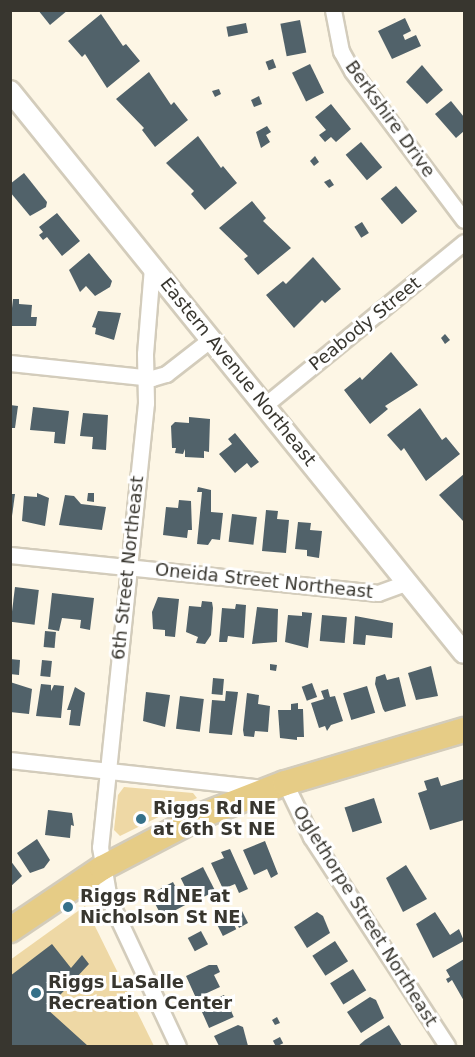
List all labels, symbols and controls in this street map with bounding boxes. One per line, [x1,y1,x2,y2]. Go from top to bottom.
street label: Berkshire Drive [340,56,440,182]
street label: Peabody Street [305,272,425,376]
street label: Eastern Avenue Northeast [155,274,321,470]
street label: 6th Street Northeast [108,475,148,661]
street label: Oneida Street Northeast [154,559,374,603]
place label: Riggs Rd NE at 6th St NE [153,798,276,840]
street label: Oglethorpe Street Northeast [288,802,442,1030]
marker: Riggs Rd NE at 6th St NE [134,812,148,826]
place label: Riggs Rd NE at Nicholson St NE [80,886,241,928]
marker: Riggs Rd NE at Nicholson St NE [61,900,75,914]
place label: Riggs LaSalle Recreation Center [48,972,232,1014]
marker: Riggs LaSalle Recreation Center [29,986,43,1000]

